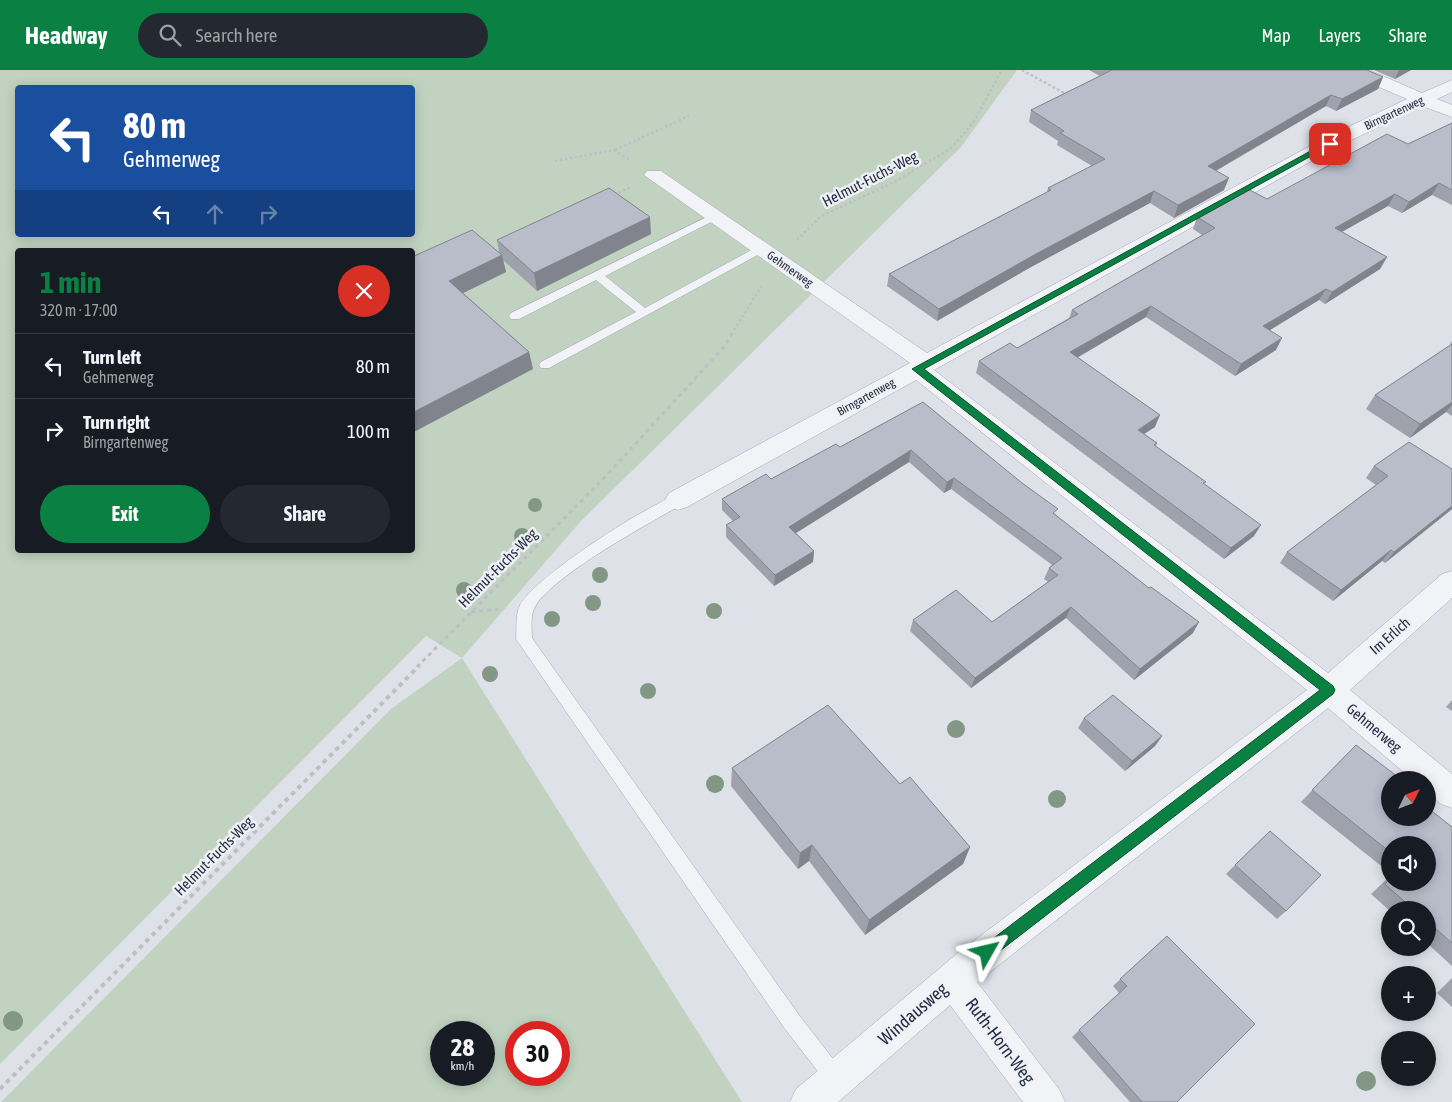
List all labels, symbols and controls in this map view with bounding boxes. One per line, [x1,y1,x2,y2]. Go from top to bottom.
search box [138,13,488,58]
icon: search [156,21,184,49]
text: Headway [25,22,108,49]
text: Search here [196,24,277,46]
text: Map [1261,25,1290,46]
text: Layers [1318,25,1361,46]
text: Share [1389,25,1427,46]
street label: Birngartenweg [1362,93,1427,133]
icon: left [40,105,105,170]
text: 80 m [123,105,186,145]
pin [1309,123,1351,165]
icon: arrive [1316,130,1344,158]
text: Gehmerweg [123,146,220,172]
street label: Helmut-Fuchs-Weg [819,147,921,210]
icon: left [148,200,176,228]
icon: ahead [201,200,229,228]
icon: right [254,200,282,228]
street label: Gehmerweg [764,248,816,290]
text: 1 min [40,265,101,299]
button: close [338,265,390,317]
text: 320 m · 17:00 [40,301,117,319]
text: Turn left [83,346,141,368]
icon: left [40,352,68,380]
text: 80 m [356,355,390,377]
text: Gehmerweg [83,368,154,386]
street label: Birngartenweg [835,375,898,419]
text: Turn right [83,411,150,433]
icon: right [40,417,68,445]
text: 100 m [347,420,390,442]
text: Birngartenweg [83,433,168,451]
button: Exit [40,485,210,543]
button: Share [220,485,390,543]
street label: Helmut-Fuchs-Weg [455,524,541,611]
street label: Im Erlich [1366,614,1413,658]
street label: Gehmerweg [1344,700,1406,756]
north arrow [1381,771,1436,826]
map controls [1381,771,1436,1086]
street label: Helmut-Fuchs-Weg [171,812,257,899]
button: sound [1381,836,1436,891]
button: search [1381,901,1436,956]
position arrow [960,925,1012,977]
button: + [1381,966,1436,1021]
street label: Windausweg [874,978,952,1049]
street label: Ruth-Horn-Weg [961,994,1040,1088]
speed limit sign: 30 [505,1021,570,1086]
button: − [1381,1031,1436,1086]
text: 28 [451,1033,474,1061]
text: km/h [451,1059,474,1073]

